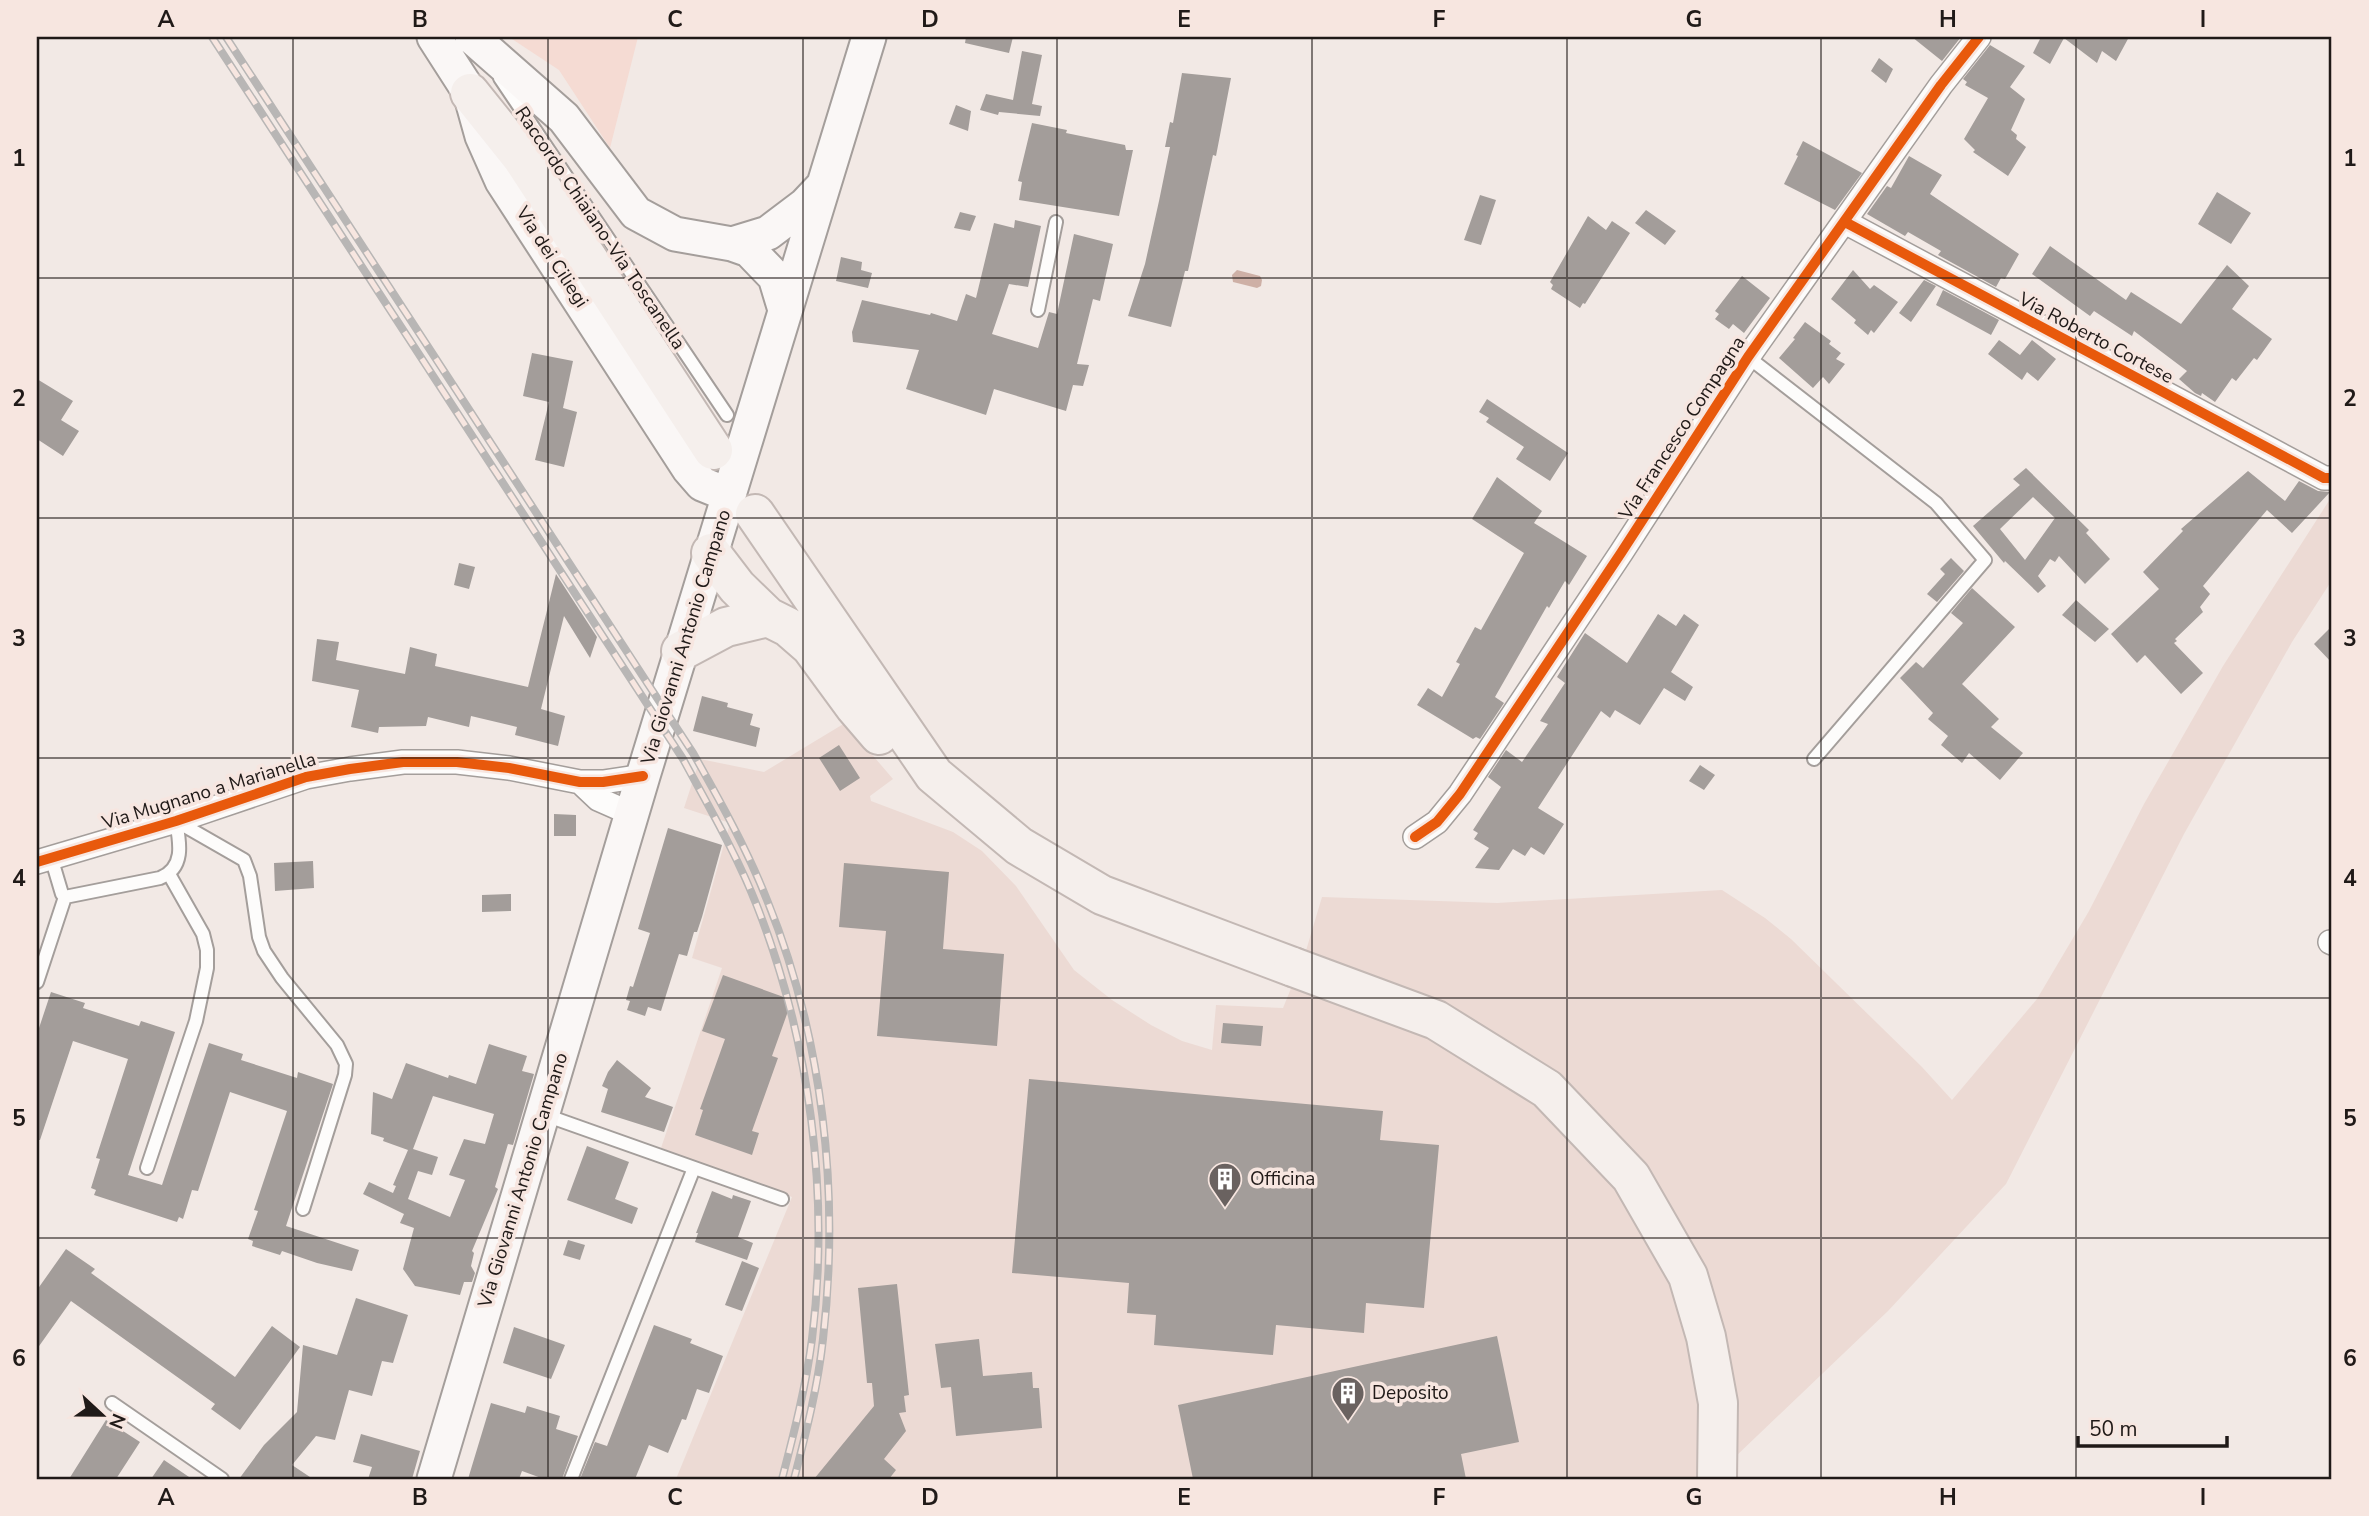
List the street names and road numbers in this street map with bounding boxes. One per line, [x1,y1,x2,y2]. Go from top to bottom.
street label: Raccordo Chiaiano-Via Toscanella [509,101,691,355]
street label: Via dei Ciliegi [509,201,594,313]
street label: Via Roberto Cortese [2013,286,2178,390]
street label: Via Francesco Compagna [1612,331,1751,526]
street label: Via Giovanni Antonio Campano [634,506,737,769]
street label: Via Mugnano a Marianella [98,746,319,836]
street label: Via Giovanni Antonio Campano [471,1049,574,1312]

